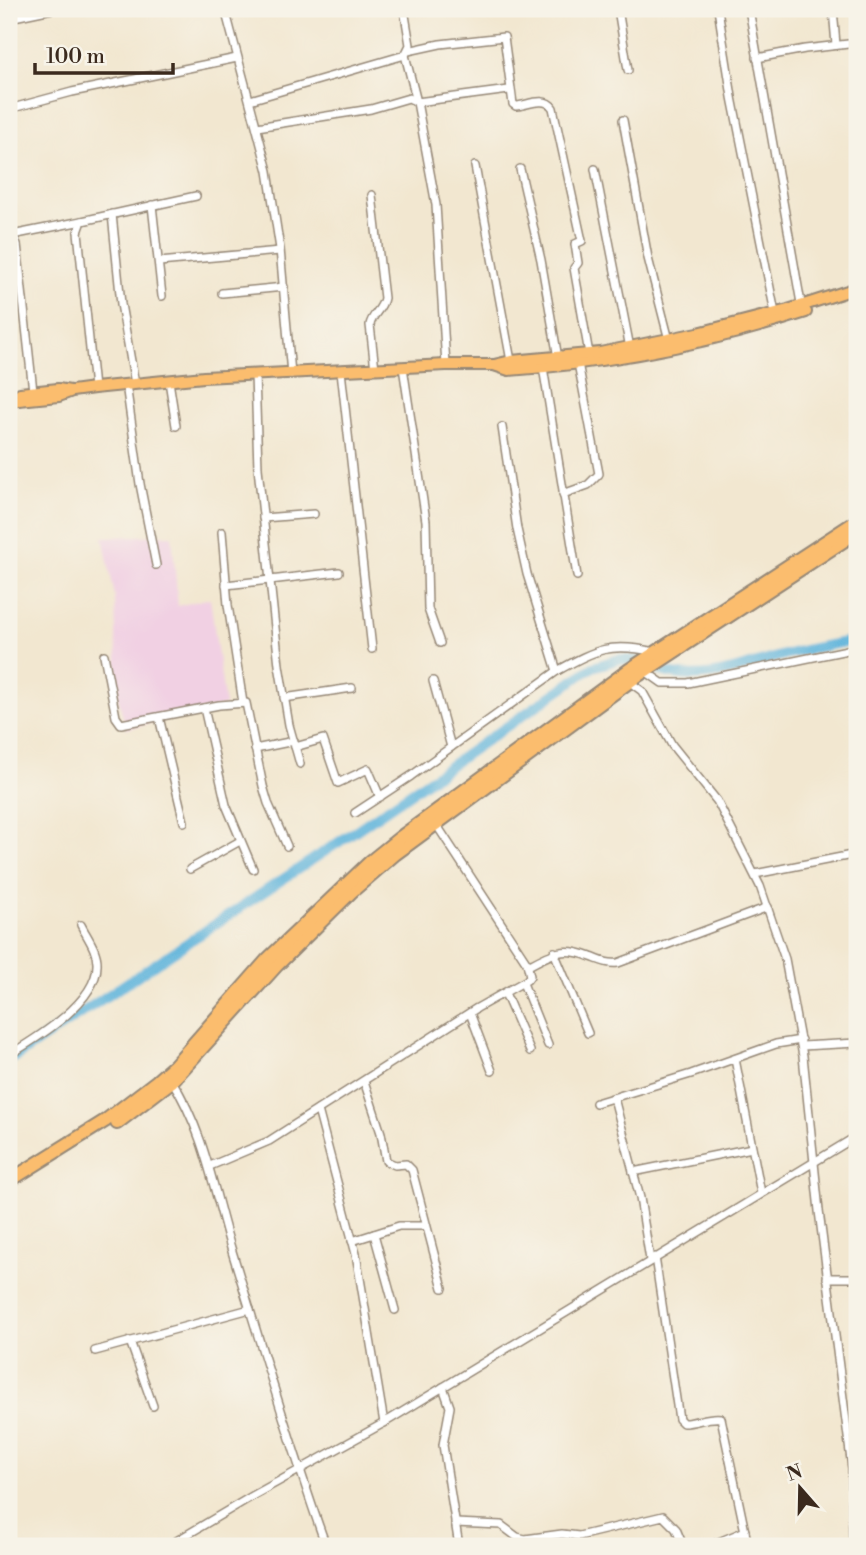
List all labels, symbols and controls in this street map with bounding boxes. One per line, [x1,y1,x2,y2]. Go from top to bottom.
scale bar [35,32,173,76]
text: 100 m [46,44,105,70]
north arrow [764,1454,834,1524]
text: N [783,1459,806,1487]

